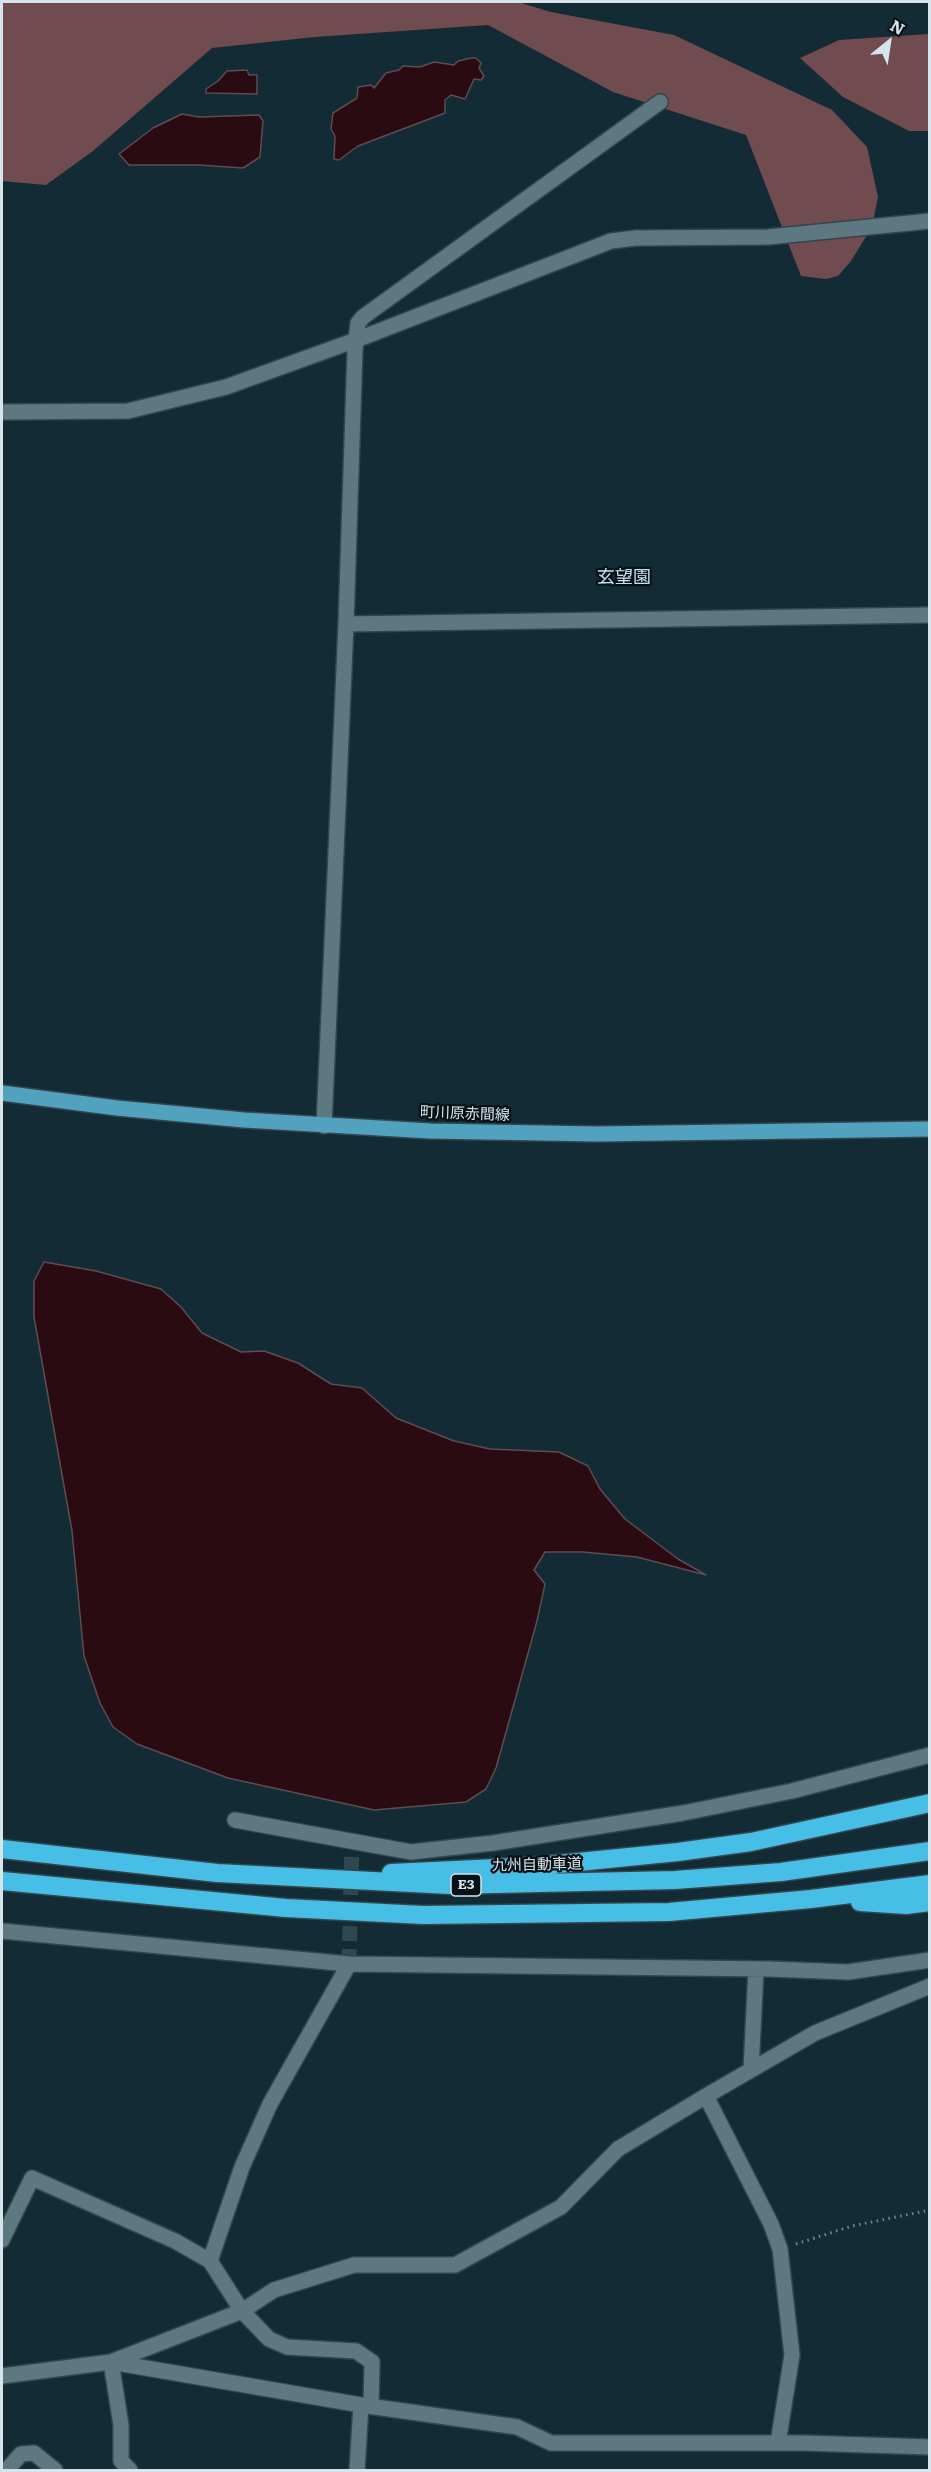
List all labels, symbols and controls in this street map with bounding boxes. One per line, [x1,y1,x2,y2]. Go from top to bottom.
north arrow [859,12,919,72]
text: N [886,13,910,40]
district label: 玄望園 [597,567,651,589]
street label: 町川原赤間線 [420,1103,510,1125]
street label: 九州自動車道 [492,1855,582,1875]
road number: E3 [451,1874,481,1896]

